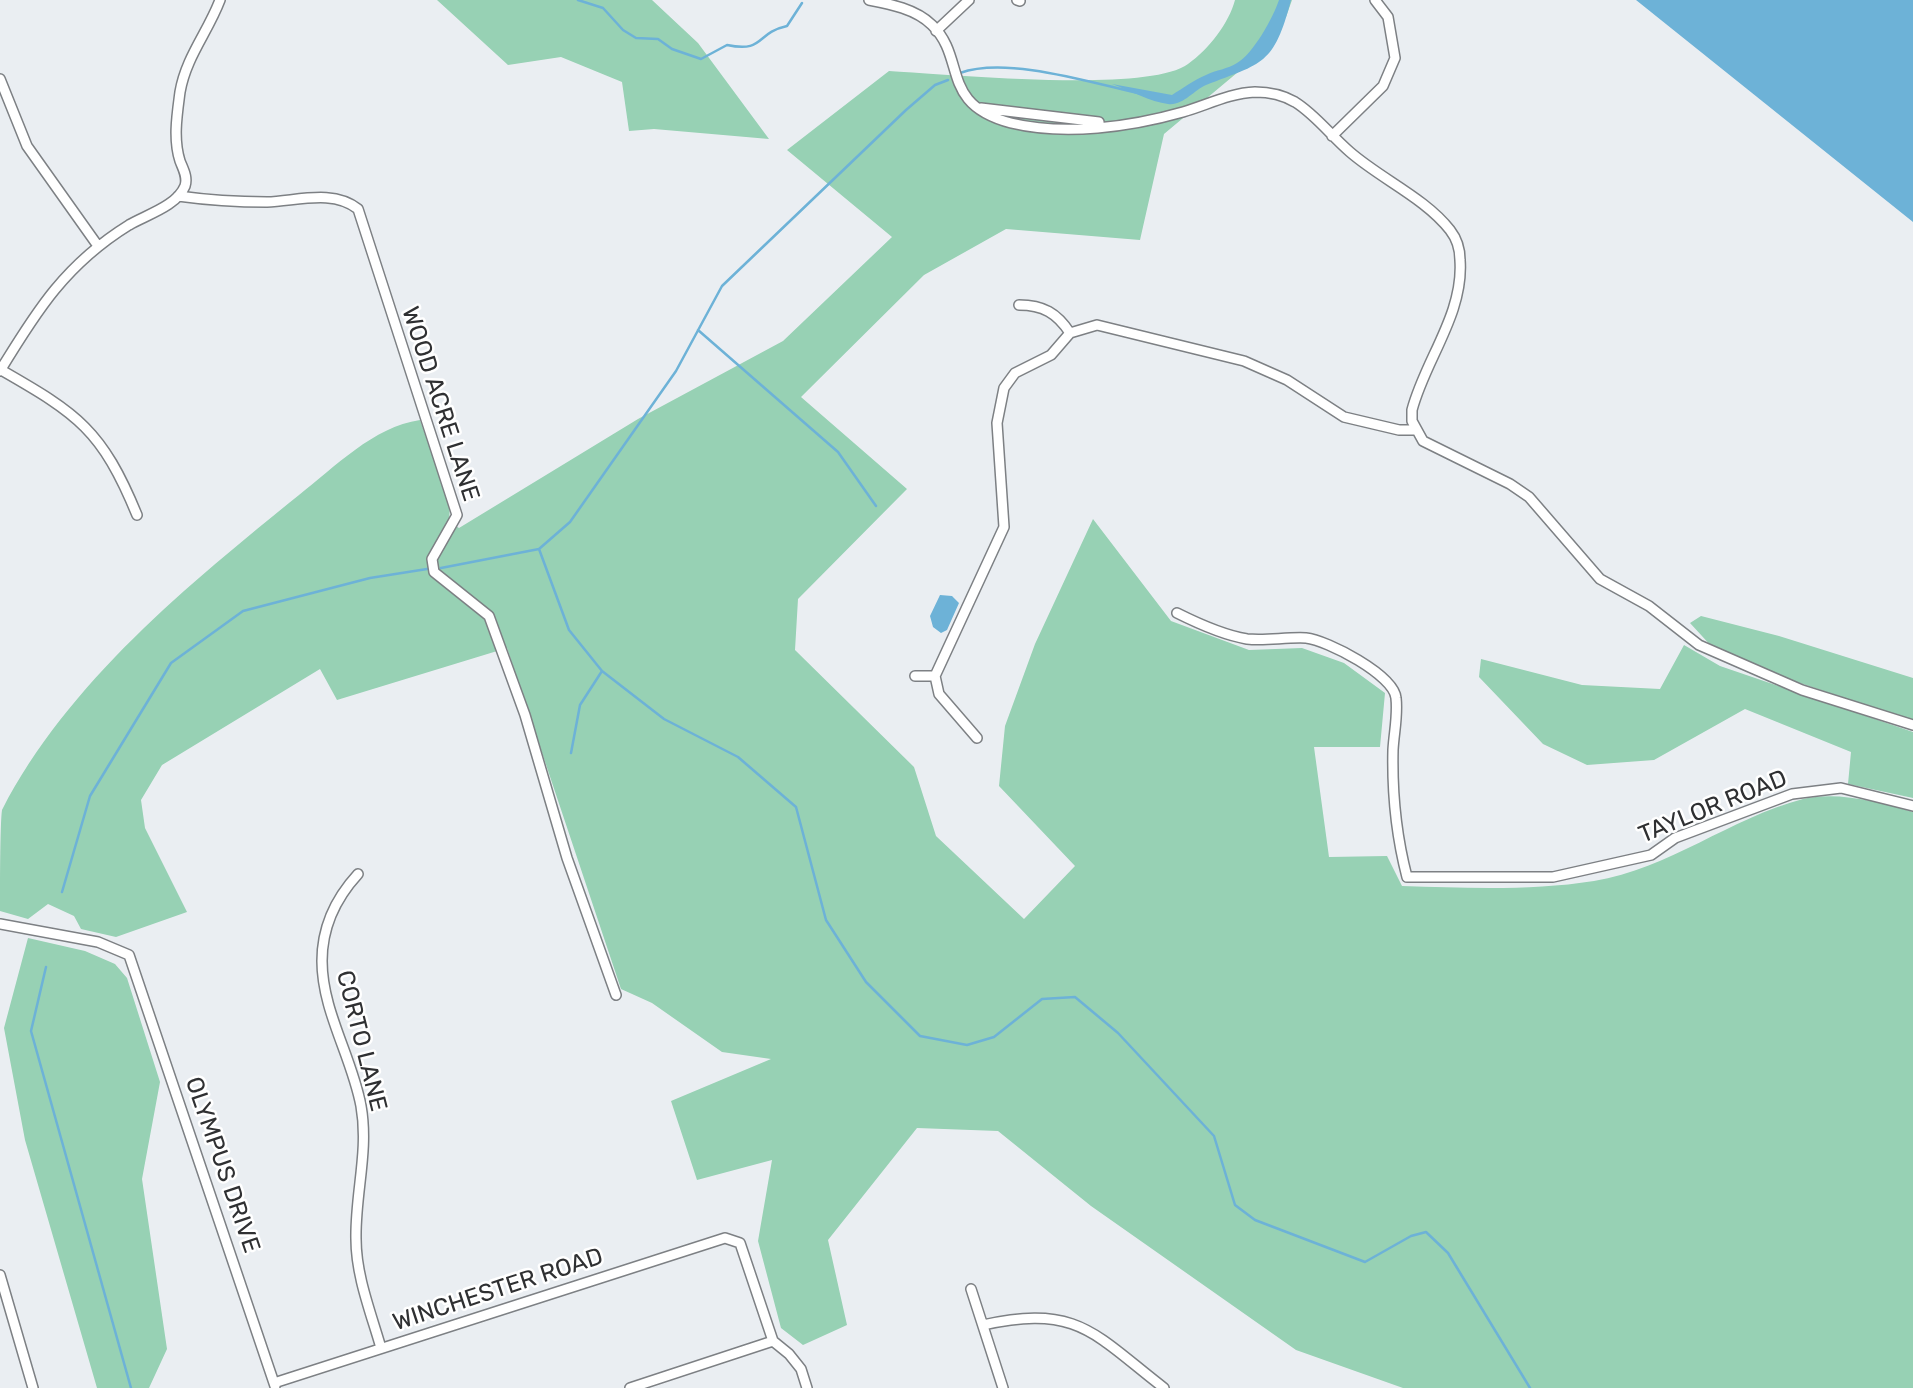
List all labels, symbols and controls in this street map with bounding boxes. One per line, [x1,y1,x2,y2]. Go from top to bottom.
street label: WOOD ACRE LANE [395,303,485,505]
street label: TAYLOR ROAD [1635,764,1791,850]
street label: CORTO LANE [330,968,392,1114]
street label: OLYMPUS DRIVE [178,1073,266,1257]
street label: WINCHESTER ROAD [389,1242,607,1338]

